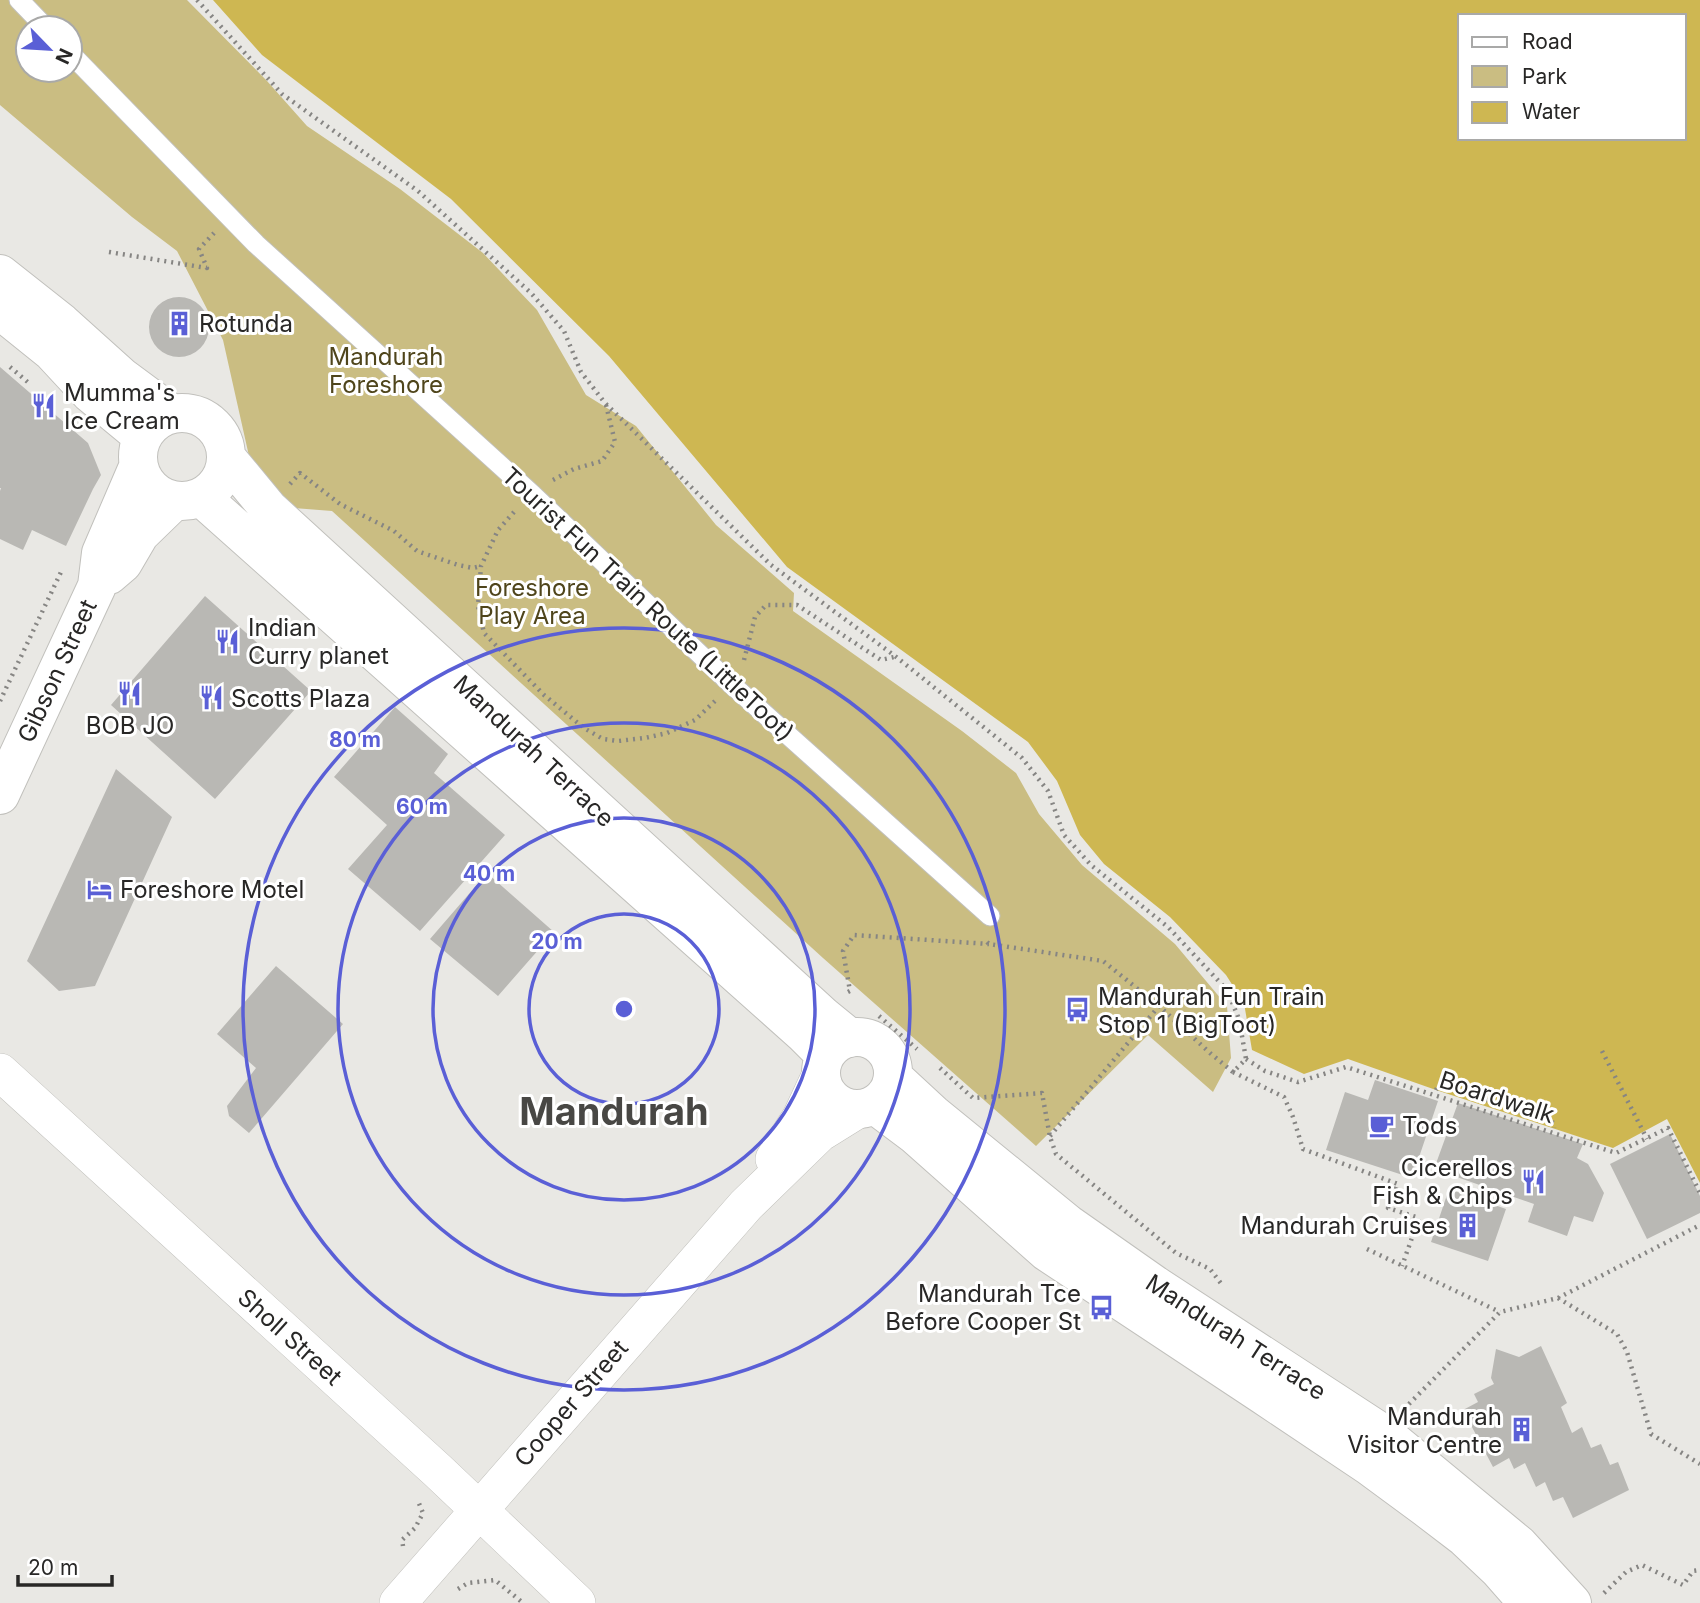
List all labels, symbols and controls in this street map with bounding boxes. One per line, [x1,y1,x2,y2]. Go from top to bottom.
north arrow [14,14,84,84]
legend [1458,14,1686,140]
text: Road [1522,29,1573,54]
text: N [50,45,77,67]
text: Park [1522,64,1567,89]
text: Water [1522,99,1580,124]
building icon: Rotunda [165,309,193,337]
place label: Rotunda [199,309,293,338]
park label: Mandurah Foreshore [329,342,443,399]
place label: Mumma's Ice Cream [64,378,180,435]
restaurant icon: Mumma's Ice Cream [30,392,58,420]
street label: Tourist Fun Train Route (LittleToot) [496,461,800,747]
park label: Foreshore Play Area [475,573,589,630]
street label: Gibson Street [11,595,103,747]
place label: Indian Curry planet [248,613,389,670]
restaurant icon: Indian Curry planet [214,627,242,655]
street label: Mandurah Terrace [448,669,620,833]
restaurant icon: BOB JO [116,680,144,708]
restaurant icon: Scotts Plaza [197,684,225,712]
place label: Scotts Plaza [231,684,370,713]
place label: BOB JO [86,711,174,740]
text: 80 m [329,727,381,752]
text: 60 m [396,794,448,819]
text: 40 m [463,861,515,886]
hotel icon: Foreshore Motel [86,875,114,903]
place label: Foreshore Motel [120,875,304,904]
text: 20 m [531,929,583,954]
place label: Mandurah Fun Train Stop 1 (BigToot) [1098,982,1325,1039]
bus stop icon: Mandurah Fun Train Stop 1 (BigToot) [1064,996,1092,1024]
centre of rings [612,997,636,1021]
street label: Boardwalk [1436,1065,1558,1129]
district label: Mandurah [519,1088,709,1134]
cafe icon: Tods [1368,1111,1396,1139]
place label: Tods [1402,1111,1457,1140]
place label: Cicerellos Fish & Chips [1372,1153,1513,1210]
restaurant icon: Cicerellos Fish & Chips [1519,1167,1547,1195]
place label: Mandurah Cruises [1240,1211,1448,1240]
building icon: Mandurah Cruises [1454,1211,1482,1239]
street label: Mandurah Terrace [1140,1268,1332,1406]
place label: Mandurah Tce Before Cooper St [885,1279,1081,1336]
street label: Sholl Street [232,1283,348,1391]
bus stop icon: Mandurah Tce Before Cooper St [1087,1293,1115,1321]
street label: Cooper Street [508,1334,634,1472]
place label: Mandurah Visitor Centre [1347,1402,1502,1459]
building icon: Mandurah Visitor Centre [1508,1416,1536,1444]
scale bar [18,1544,112,1588]
text: 20 m [28,1555,78,1580]

